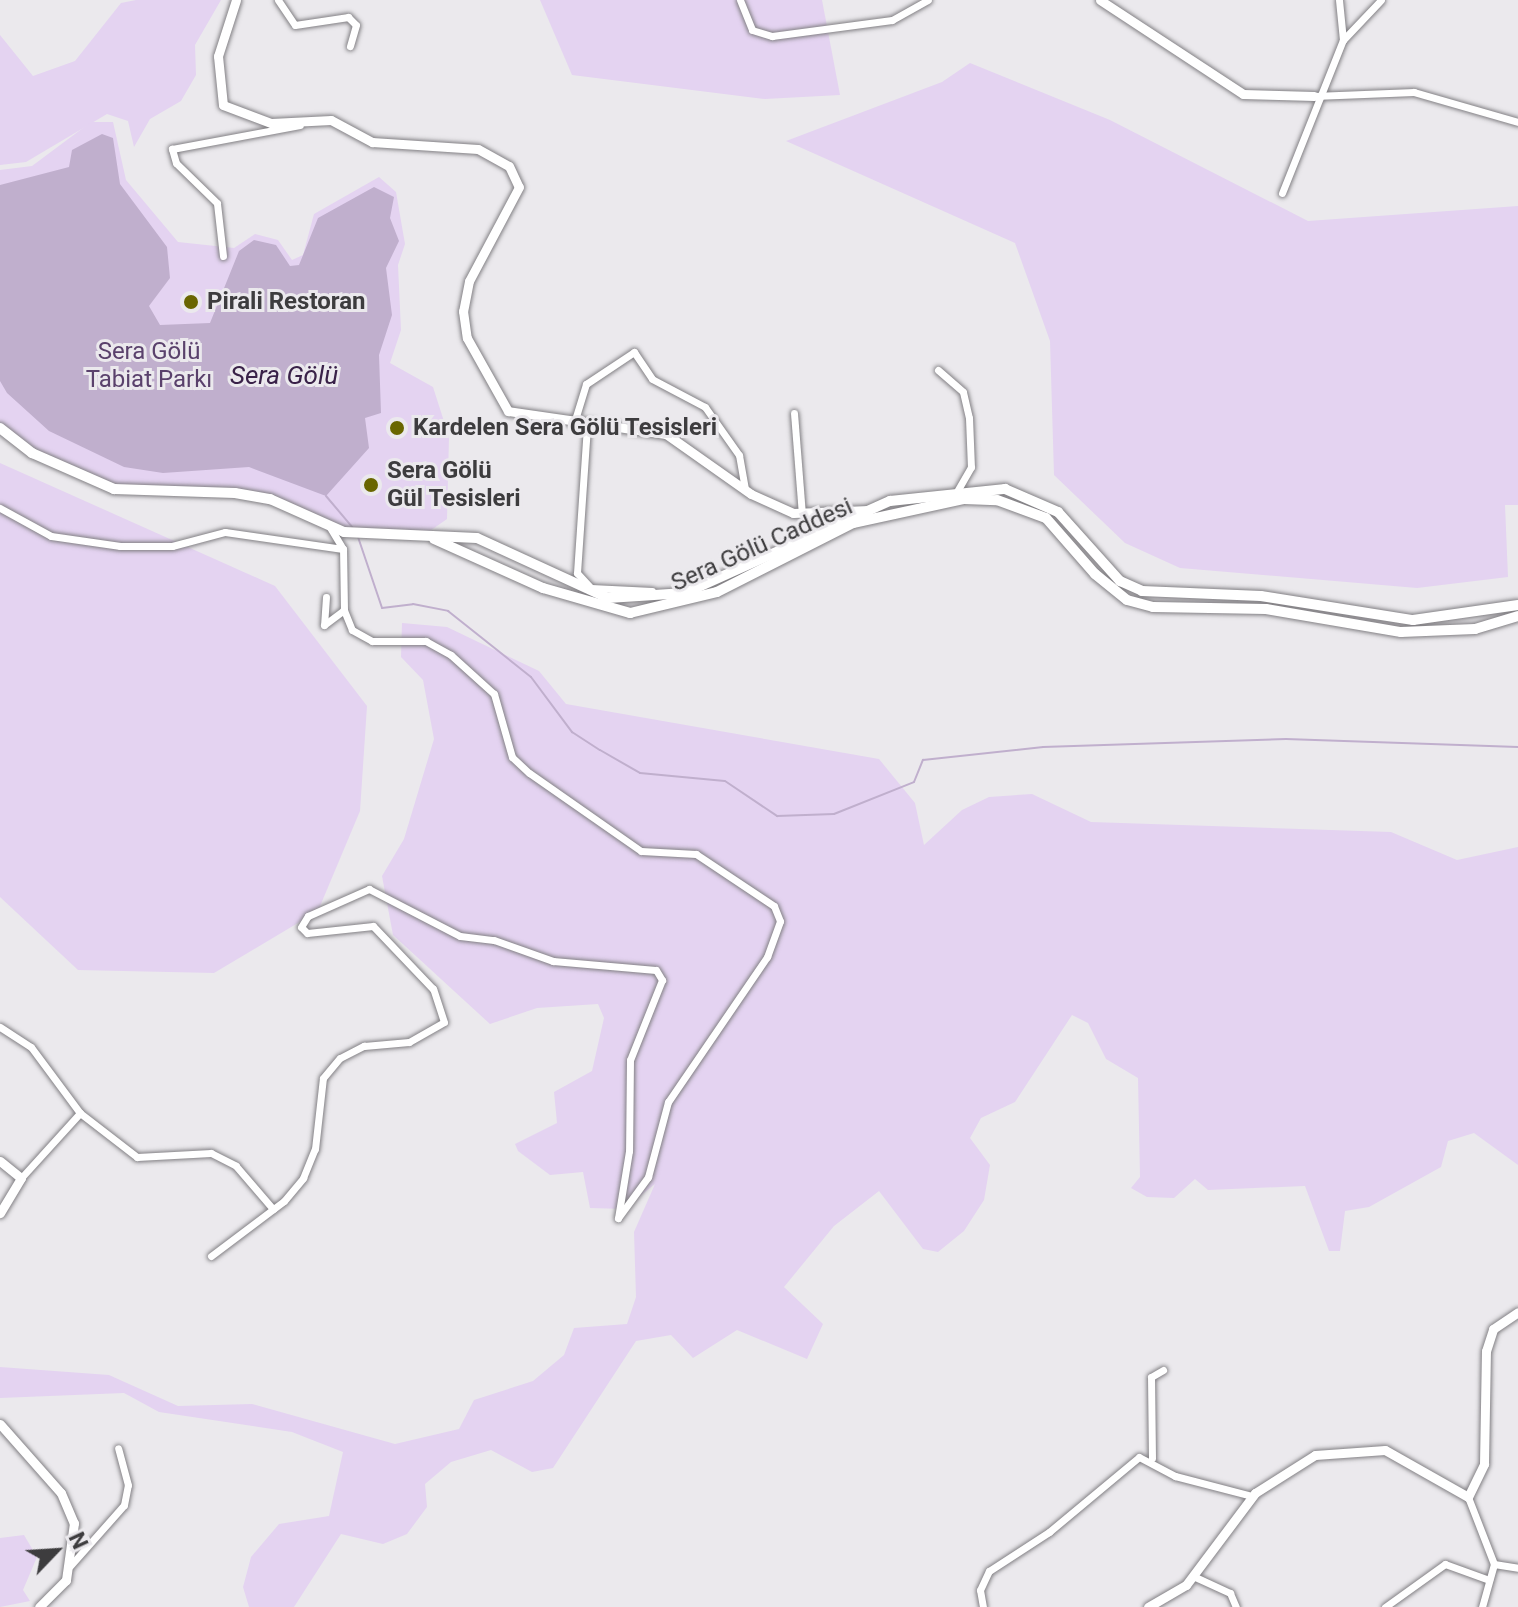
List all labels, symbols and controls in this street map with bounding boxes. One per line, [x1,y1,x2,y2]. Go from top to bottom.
place label: Pirali Restoran [207,288,365,316]
marker: Pirali Restoran [182,293,200,311]
park label: Sera Gölü Tabiat Parkı [86,338,212,394]
water label: Sera Gölü [230,360,338,392]
place label: Kardelen Sera Gölü Tesisleri [413,414,718,442]
marker: Kardelen Sera Gölü Tesisleri [388,419,406,437]
place label: Sera Gölü Gül Tesisleri [387,457,521,513]
marker: Sera Gölü Gül Tesisleri [362,476,380,494]
street label: Sera Gölü Caddesi [667,492,857,598]
north arrow [16,1511,96,1591]
text: N [64,1528,93,1553]

